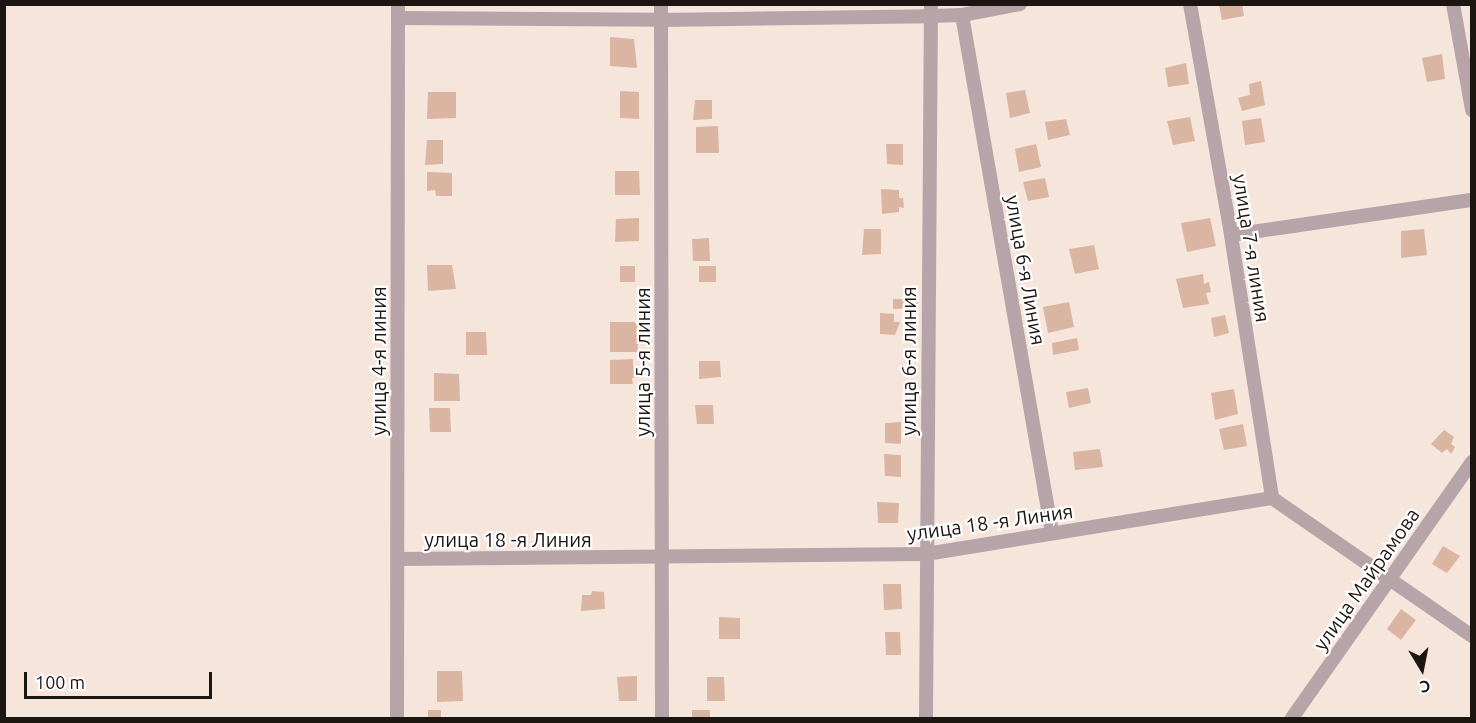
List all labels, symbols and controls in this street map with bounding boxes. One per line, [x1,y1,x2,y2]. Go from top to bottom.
street label: улица 7-я линия [1228,172,1276,324]
street label: улица 6-я Линия [1001,193,1051,347]
street label: улица 4-я линия [366,286,390,436]
street label: улица 6-я линия [896,286,920,436]
street label: улица 5-я линия [630,287,654,437]
street label: улица 18 -я Линия [905,498,1075,546]
street label: улица Майрамова [1308,503,1424,655]
street label: улица 18 -я Линия [424,527,592,551]
north arrow [1392,639,1452,699]
scale bar [27,660,214,698]
text: 100 m [35,672,85,692]
text: С [1419,677,1432,696]

